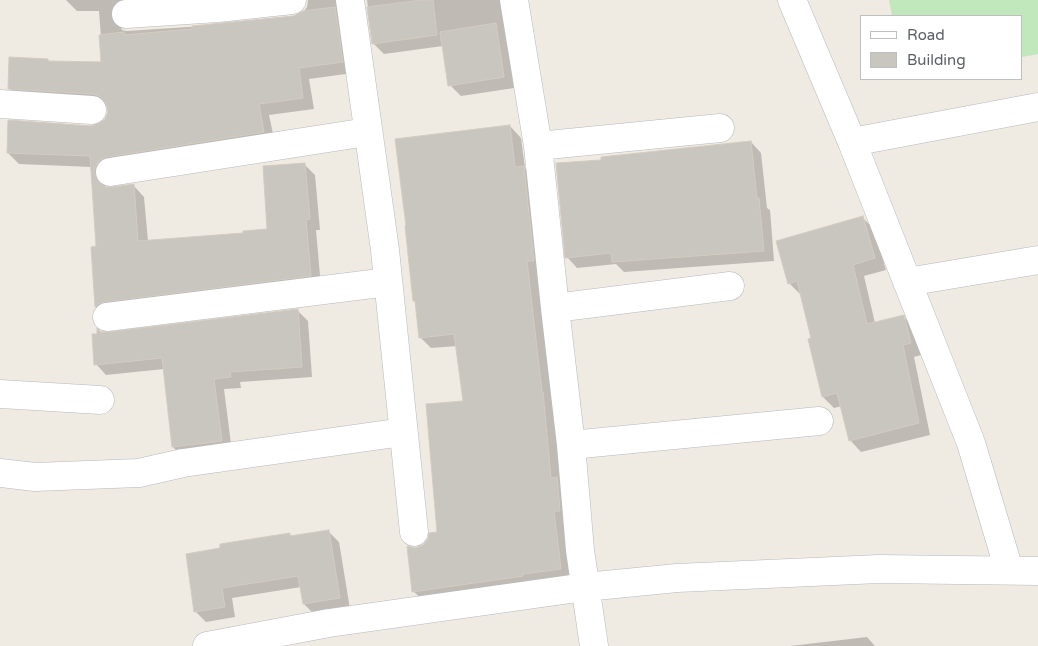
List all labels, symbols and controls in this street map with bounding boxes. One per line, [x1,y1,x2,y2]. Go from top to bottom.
legend [860,15,1023,80]
text: Road [907,26,945,44]
text: Building [907,51,966,69]

